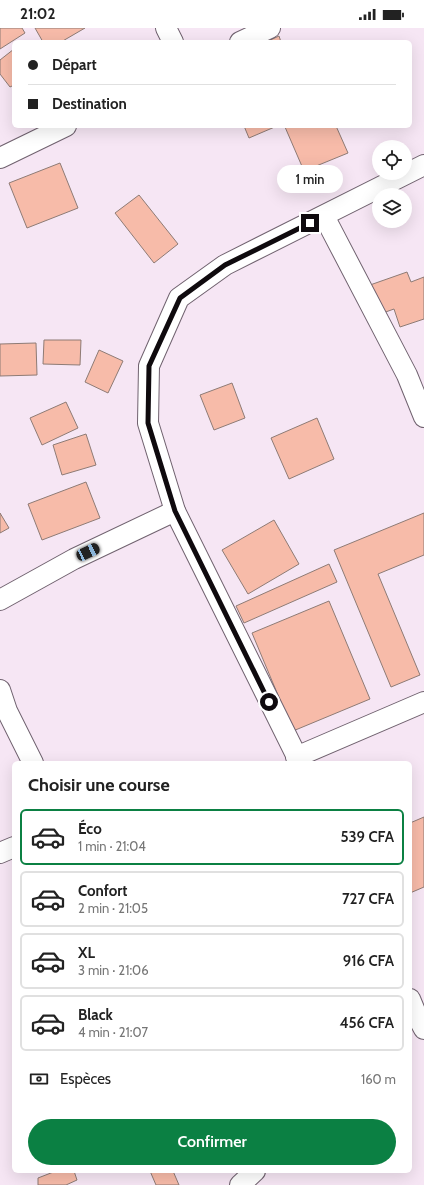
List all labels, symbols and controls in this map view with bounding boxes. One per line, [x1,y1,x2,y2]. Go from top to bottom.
text: 21:02 [20,5,55,23]
text: Départ [52,56,97,74]
text: Destination [52,95,127,113]
map controls [372,140,412,228]
button: locate [372,140,412,180]
callout: 1 min [277,165,343,193]
text: 1 min [295,171,325,187]
button: layers [372,188,412,228]
route end [301,214,319,232]
car [75,541,101,563]
route start [260,693,278,711]
text: Choisir une course [28,774,170,796]
icon: car [30,819,66,855]
text: Éco [78,820,102,838]
text: 539 CFA [340,828,394,846]
text: 1 min · 21:04 [78,838,146,854]
icon: car [30,881,66,917]
text: Confort [78,882,127,900]
text: 727 CFA [342,890,394,908]
text: 2 min · 21:05 [78,900,148,916]
icon: car [30,943,66,979]
text: XL [78,944,95,962]
text: 916 CFA [343,952,394,970]
text: 3 min · 21:06 [78,962,149,978]
icon: car [30,1005,66,1041]
text: Black [78,1006,113,1024]
text: 456 CFA [339,1014,394,1032]
text: 4 min · 21:07 [78,1024,148,1040]
icon: cash [28,1068,50,1090]
text: Espèces [60,1070,111,1088]
text: 160 m [361,1071,396,1087]
button: Confirmer [28,1119,396,1165]

